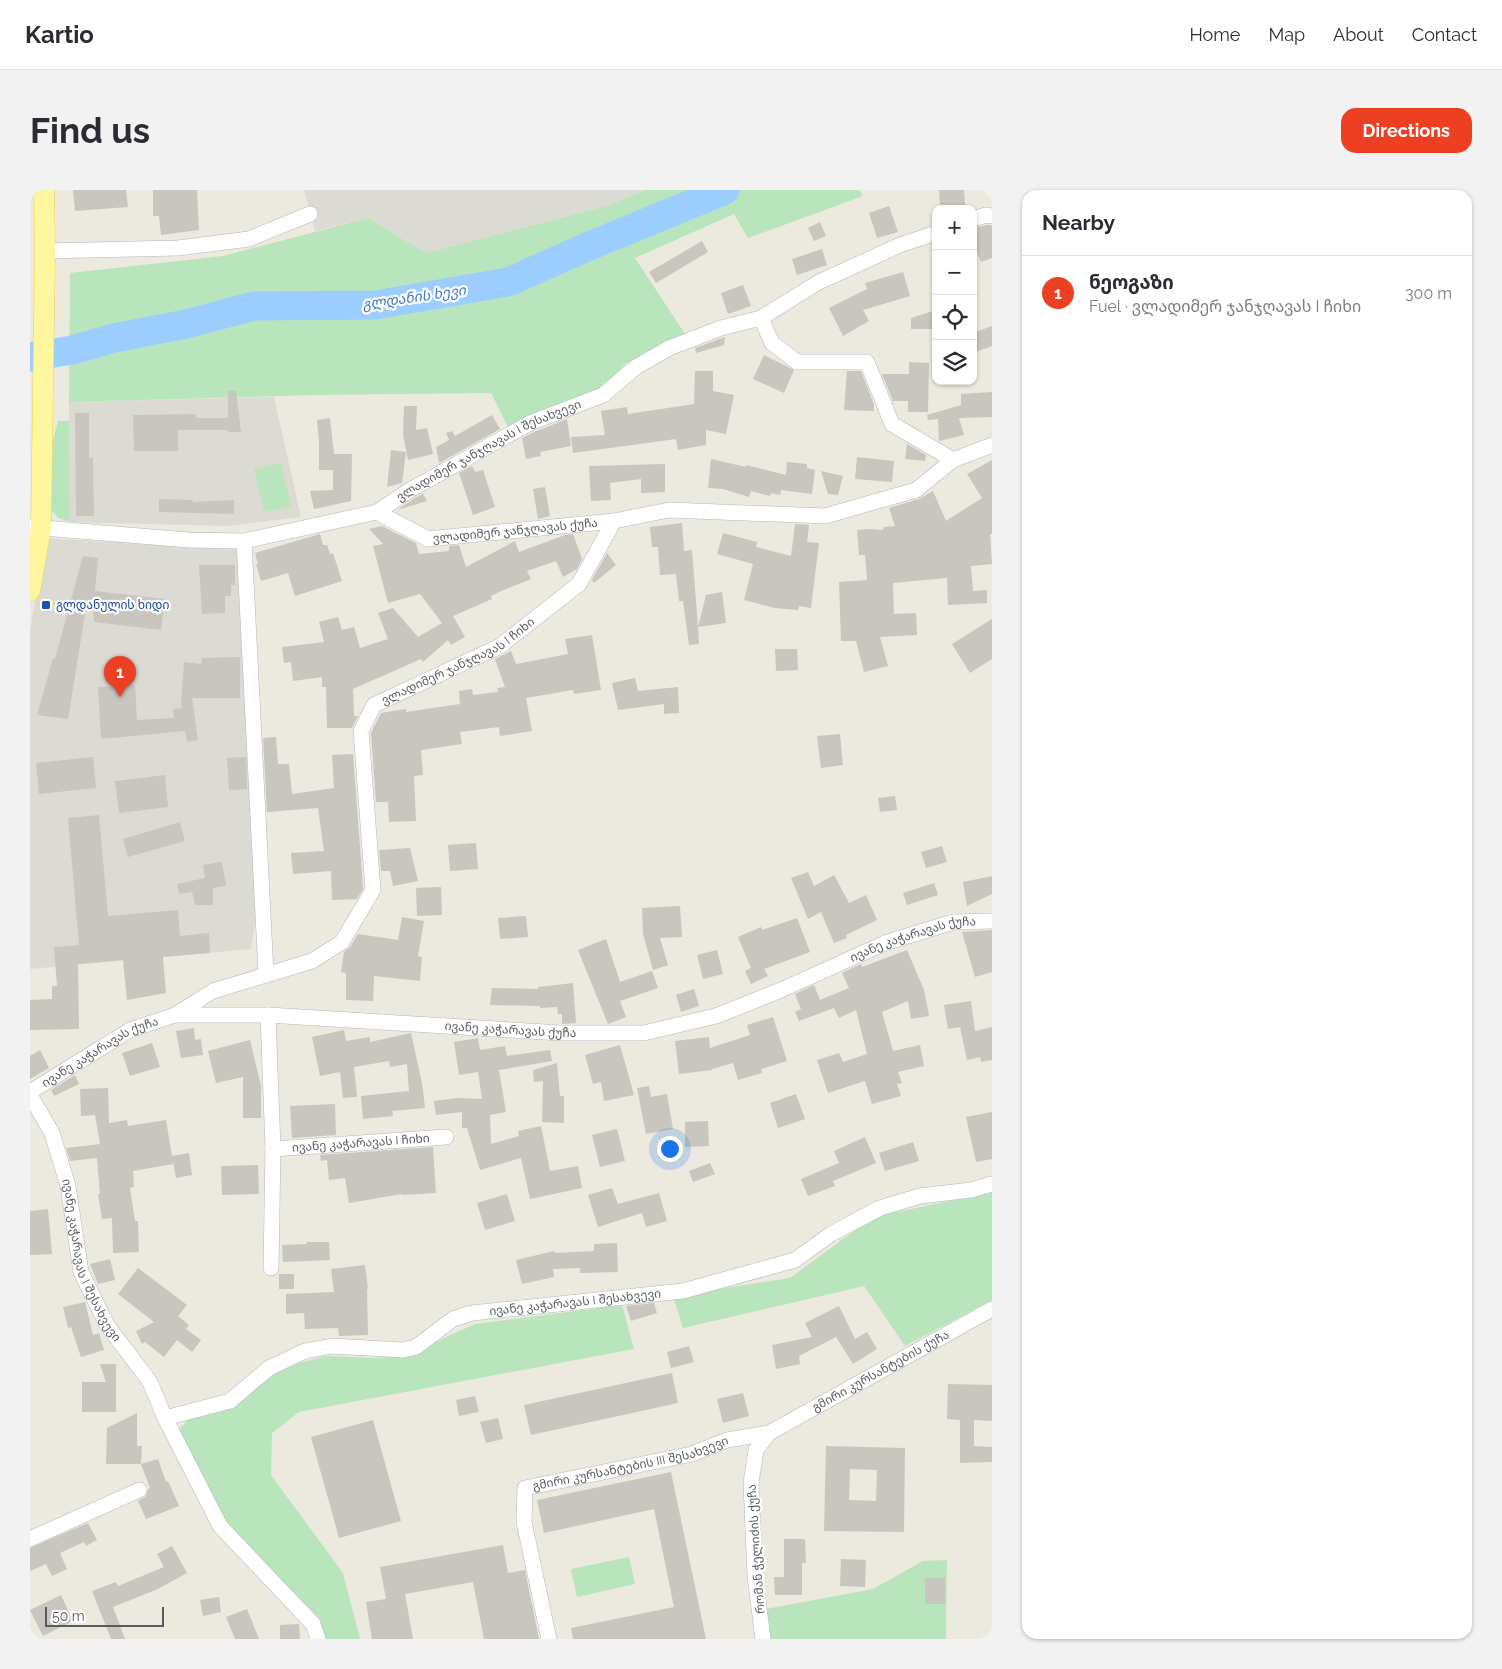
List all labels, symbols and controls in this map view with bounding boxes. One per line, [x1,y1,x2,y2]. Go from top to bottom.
text: Kartio [25,20,94,49]
text: Home [1189,24,1240,45]
text: Map [1268,24,1305,45]
text: About [1333,24,1384,45]
text: Contact [1412,24,1477,45]
button: Directions [1341,108,1472,153]
text: Find us [30,110,150,151]
map controls [932,205,977,385]
button: + [932,205,977,250]
text: Nearby [1042,210,1115,235]
button: − [932,250,977,295]
text: ნეოგაზი [1089,271,1174,293]
water label: გლდანის ხევი [361,282,468,313]
text: 1 [1054,284,1062,303]
text: 300 m [1405,284,1452,303]
button: locate [932,295,977,340]
text: Fuel · ვლადიმერ ჯანჯღავას I ჩიხი [1089,297,1361,316]
button: layers [932,340,977,385]
street label: ვლადიმერ ჯანჯღავას I შესახვევი [394,397,583,504]
street label: ვლადიმერ ჯანჯღავას ქუჩა [432,516,598,546]
place label: გლდანულის ხიდი [56,598,169,613]
marker: გლდანულის ხიდი [40,599,52,611]
street label: ვლადიმერ ჯანჯღავას I ჩიხი [379,615,537,708]
pin: 1 [104,656,136,697]
street label: ივანე კაჭარავას ქუჩა [848,914,976,965]
street label: ივანე კაჭარავას ქუჩა [39,1014,160,1090]
street label: ივანე კაჭარავას ქუჩა [444,1019,576,1040]
street label: ივანე კაჭარავას I ჩიხი [291,1131,430,1155]
your location [657,1136,683,1162]
street label: ივანე კაჭარავას I შესახვევი [59,1177,124,1344]
street label: ივანე კაჭარავას I შესახვევი [489,1286,662,1318]
street label: გმირი კურსანტების ქუჩა [810,1327,951,1415]
street label: გმირი კურსანტების III შესახვევი [531,1433,730,1493]
street label: რომან ჭელიძის ქუჩა [744,1484,769,1614]
scale bar [45,1604,164,1627]
text: 50 m [52,1608,85,1624]

